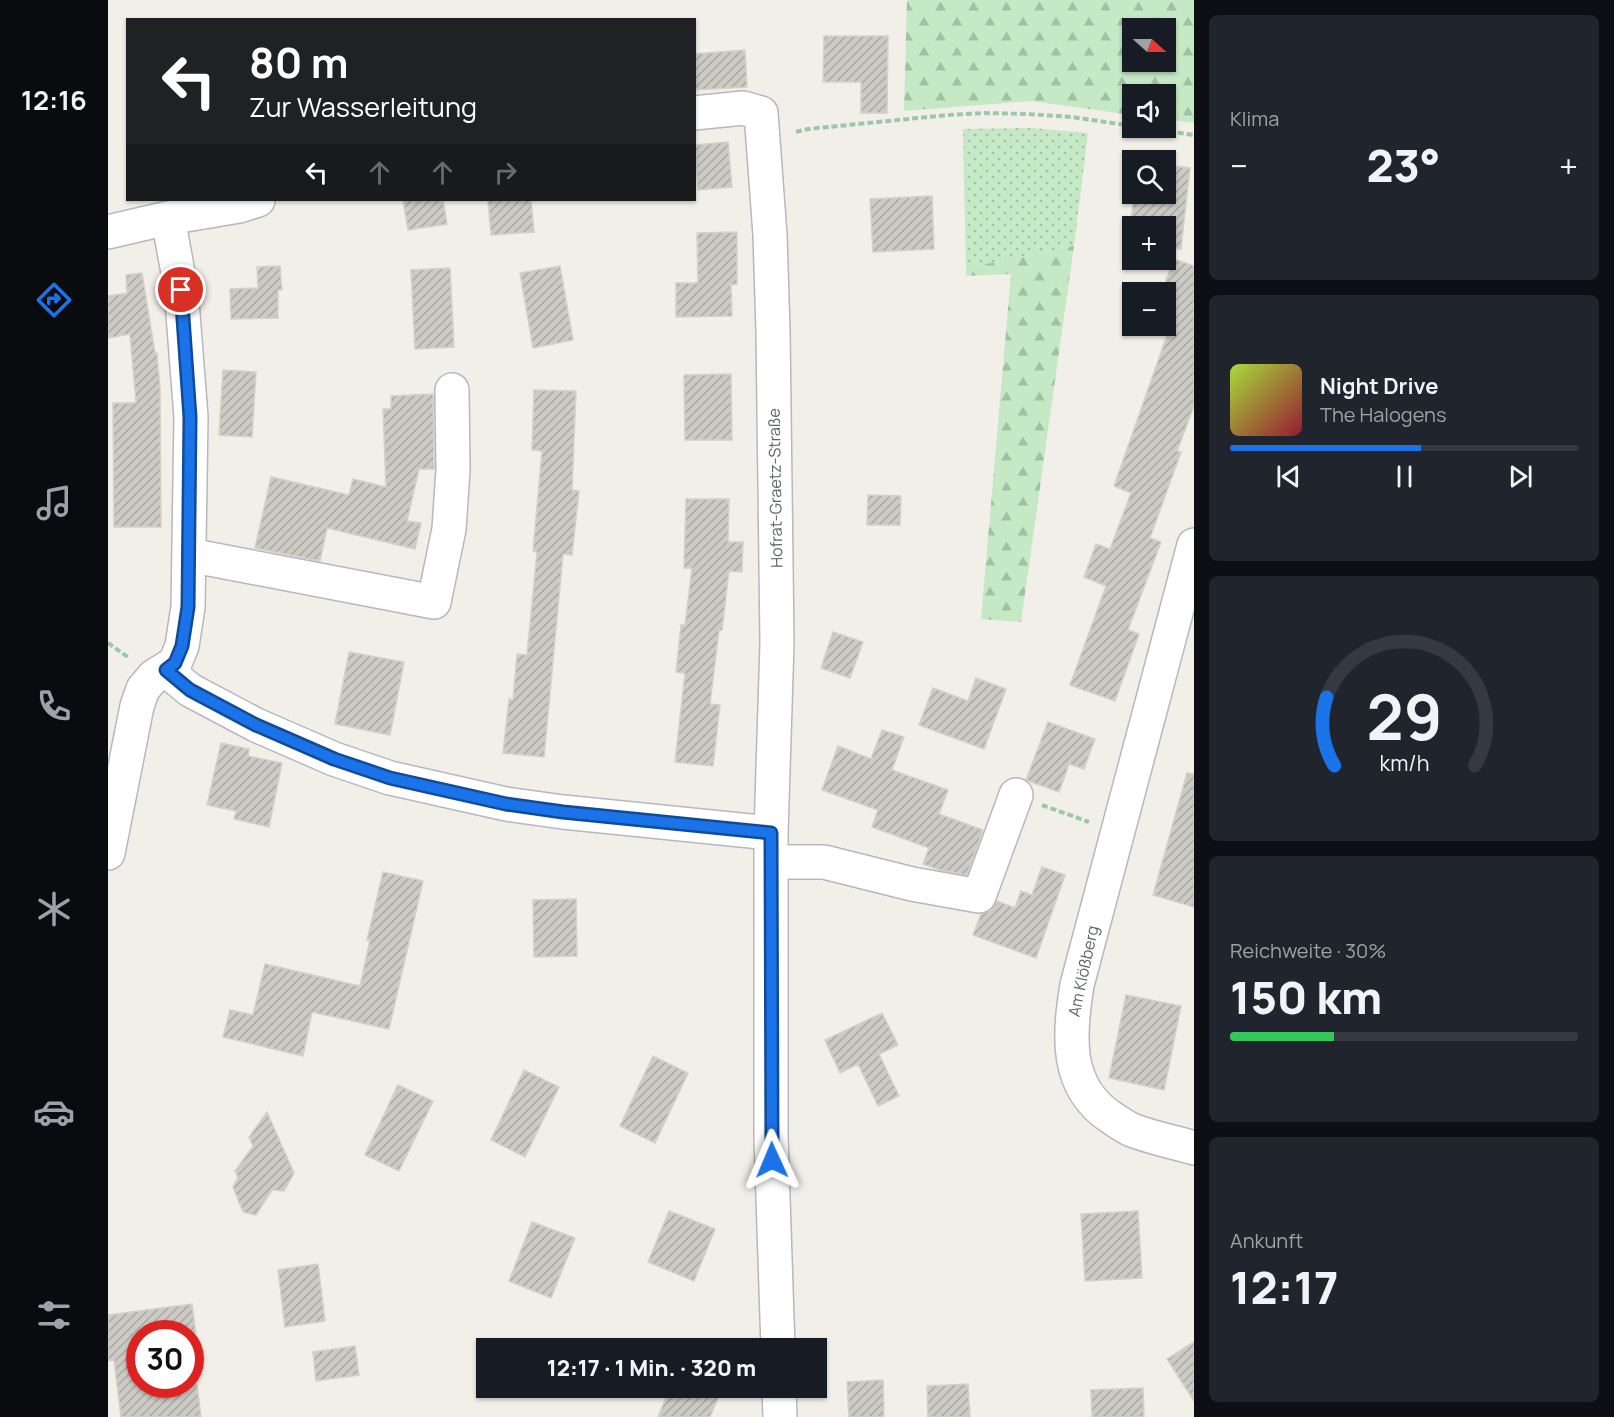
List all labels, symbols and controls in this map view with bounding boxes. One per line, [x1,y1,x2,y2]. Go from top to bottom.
north arrow [1122,18,1176,72]
map controls [1122,18,1176,336]
text: 80 m [249,33,349,91]
icon: left [150,42,228,120]
text: 12:16 [21,81,87,118]
button: sound [1122,84,1176,138]
text: Zur Wasserleitung [249,88,477,125]
text: Klima [1230,105,1279,132]
text: 23° [1366,134,1440,196]
text: − [1230,143,1248,188]
text: + [1559,143,1578,188]
button: search [1122,150,1176,204]
icon: left [300,156,333,189]
icon: ahead [363,156,396,189]
icon: ahead [426,156,459,189]
icon: right [489,156,522,189]
button: + [1122,216,1176,270]
pin [155,264,206,315]
icon: arrive [164,273,197,306]
icon: directions [33,279,75,321]
button: − [1122,282,1176,336]
text: Night Drive [1320,371,1439,401]
text: The Halogens [1320,401,1446,428]
street label: Hofrat-Graetz-Straße [763,408,787,568]
icon: previous [1272,460,1305,493]
icon: pause [1388,460,1421,493]
icon: next [1504,460,1537,493]
icon: music [33,482,75,524]
text: 29 [1366,673,1442,759]
icon: phone [33,685,75,727]
text: km/h [1379,748,1429,777]
icon: climate [33,888,75,930]
street label: Am Klößberg [1063,923,1103,1019]
text: Reichweite · 30% [1230,937,1386,964]
text: 150 km [1230,966,1382,1028]
icon: car [33,1091,75,1133]
position arrow [740,1128,804,1192]
text: Ankunft [1230,1227,1303,1254]
text: 12:17 [1230,1256,1339,1318]
icon: filters [33,1294,75,1336]
speed limit sign: 30 [126,1320,204,1398]
text: 12:17 · 1 Min. · 320 m [547,1353,756,1383]

